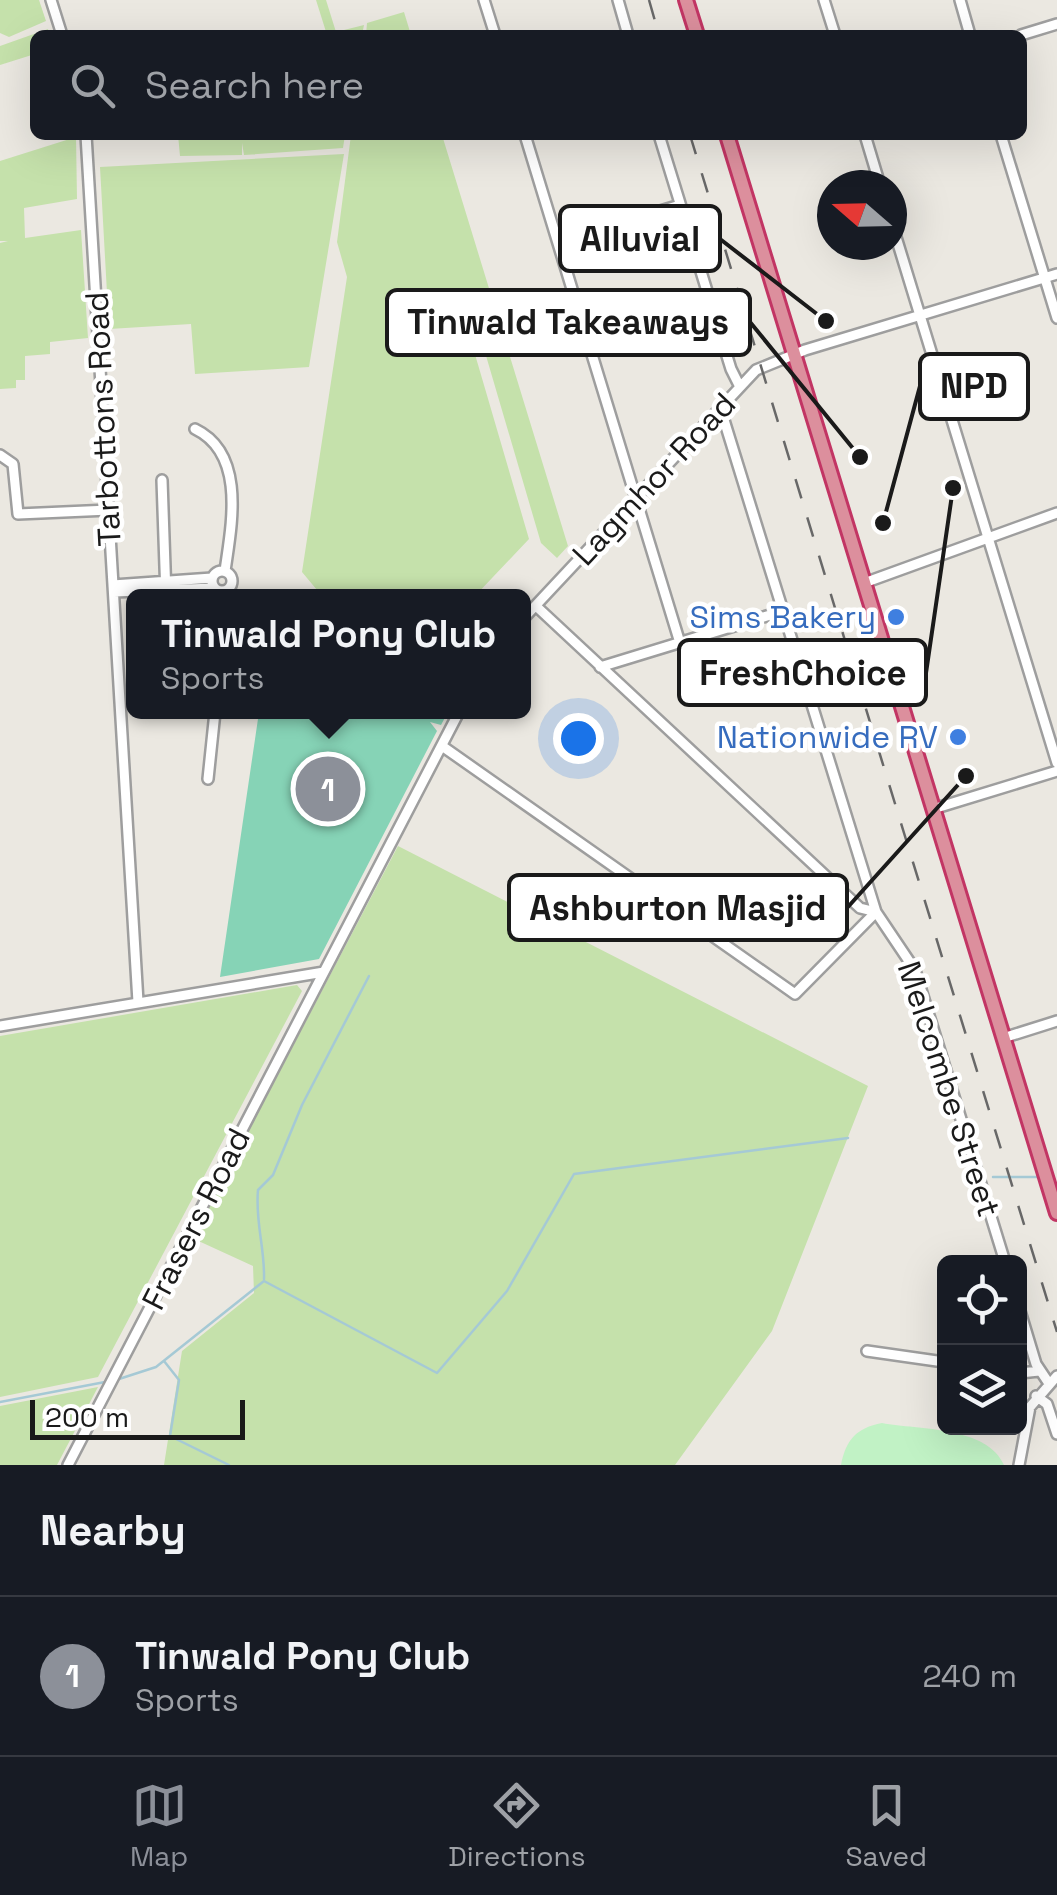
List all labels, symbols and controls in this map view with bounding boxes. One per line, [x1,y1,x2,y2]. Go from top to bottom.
search box [30,30,1027,140]
icon: search [65,58,120,113]
text: Search here [145,61,364,109]
north arrow [817,170,907,260]
callout: Alluvial [560,206,720,271]
text: Alluvial [580,217,700,261]
callout: Tinwald Takeaways [387,290,750,355]
street label: Tarbottons Road [76,291,130,547]
text: Tinwald Takeaways [407,300,729,344]
callout: NPD [920,354,1028,419]
text: NPD [940,364,1008,408]
street label: Lagmhor Road [564,384,744,574]
popup [126,589,531,719]
place label: Sims Bakery [689,597,876,637]
marker: Sims Bakery [885,606,907,628]
text: Tinwald Pony Club [161,610,496,658]
callout: FreshChoice [679,640,926,705]
text: FreshChoice [699,651,907,695]
text: Sports [161,658,264,698]
your location [553,713,604,764]
place label: Nationwide RV [717,717,938,757]
marker: Nationwide RV [947,726,969,748]
pin: 1 [296,752,360,826]
callout: Ashburton Masjid [509,875,847,940]
text: Ashburton Masjid [529,886,827,930]
street label: Melcombe Street [889,956,1009,1222]
street label: Frasers Road [133,1122,259,1316]
map controls [937,1255,1027,1435]
button: locate [937,1255,1027,1345]
button: layers [937,1345,1027,1435]
scale bar [30,1395,245,1440]
text: 200 m [45,1399,129,1435]
text: Nearby [40,1504,186,1557]
text: Tinwald Pony Club [135,1632,470,1680]
text: 1 [65,1656,80,1696]
text: 240 m [922,1656,1017,1696]
text: Sports [135,1680,239,1720]
tab: Map [130,1778,188,1874]
tab: Directions [448,1778,585,1874]
tab: Saved [845,1778,927,1874]

